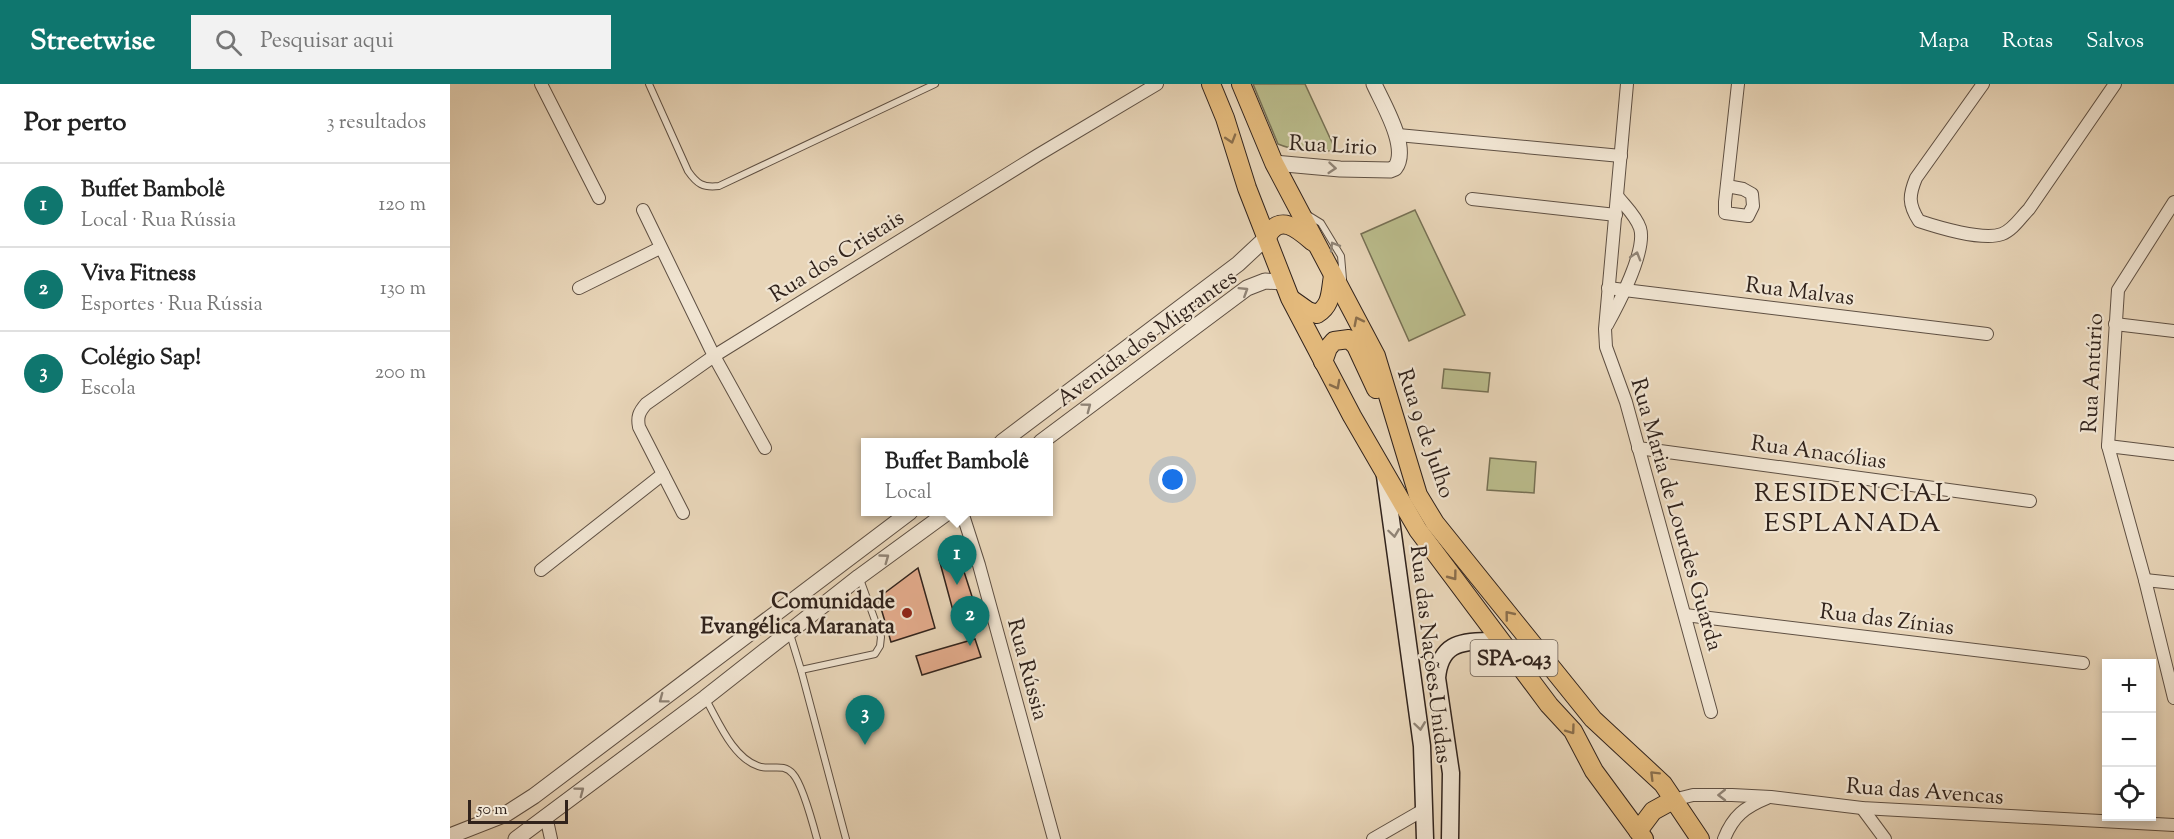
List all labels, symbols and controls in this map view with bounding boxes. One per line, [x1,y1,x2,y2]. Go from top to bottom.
search box [191,15,611,69]
text: Streetwise [30,22,155,62]
icon: search [212,26,245,59]
text: Pesquisar aqui [260,26,394,58]
text: Mapa [1919,27,1969,57]
text: Rotas [2002,27,2053,57]
text: Salvos [2086,27,2144,57]
text: Por perto [24,105,126,142]
text: 3 resultados [326,109,426,138]
street label: Rua Lirio [1288,129,1378,165]
one-way arrow [1224,133,1236,144]
one-way arrow [1327,161,1337,174]
text: Buffet Bambolê [81,175,225,207]
text: 1 [40,191,47,220]
text: 120 m [378,191,426,220]
street label: Rua dos Cristais [764,203,911,312]
text: Local · Rua Rússia [81,207,236,236]
one-way arrow [1330,242,1342,252]
one-way arrow [1629,251,1641,262]
text: Viva Fitness [81,259,196,291]
street label: Avenida dos Migrantes [1051,263,1245,416]
street label: Rua Malvas [1743,270,1856,316]
text: 2 [39,275,48,304]
text: 130 m [380,275,426,304]
one-way arrow [1237,287,1248,298]
text: Esportes · Rua Rússia [81,291,263,320]
street label: Rua Antúrio [2075,312,2113,434]
one-way arrow [1354,316,1365,327]
text: Colégio Sap! [81,343,201,375]
text: 3 [39,359,48,388]
text: 200 m [375,359,426,388]
street label: Rua 9 de Julho [1387,365,1461,503]
text: Escola [81,375,136,404]
street label: Rua Maria de Lourdes Guarda [1621,375,1729,655]
one-way arrow [1328,379,1340,390]
one-way arrow [1081,404,1092,415]
street label: Rua Anacólias [1749,429,1888,479]
popup [861,438,1053,516]
text: Buffet Bambolê [885,447,1029,479]
your location [1158,465,1187,494]
district label: RESIDENCIAL ESPLANADA [1754,476,1952,543]
text: Local [885,479,932,508]
one-way arrow [1387,528,1399,538]
pin: 1 [938,536,976,585]
street label: Rua das Nações Unidas [1400,543,1458,765]
one-way arrow [878,554,889,565]
one-way arrow [1445,569,1456,580]
place label: Comunidade Evangélica Maranata [700,587,896,644]
pin: 2 [950,596,990,646]
street label: Rua das Zínias [1818,597,1956,645]
marker: Comunidade Evangélica Maranata [900,606,914,620]
one-way arrow [1506,611,1517,622]
street label: Rua Rússia [997,615,1055,724]
road number: SPA-043 [1470,640,1558,676]
map controls [2102,659,2156,821]
button: + [2102,659,2156,713]
one-way arrow [659,692,670,703]
pin: 3 [846,696,884,745]
button: − [2102,713,2156,767]
one-way arrow [1413,722,1425,731]
one-way arrow [1564,724,1575,735]
button: locate [2102,767,2156,821]
one-way arrow [1650,771,1661,782]
street label: Rua das Avencas [1845,772,2005,814]
one-way arrow [573,787,584,798]
one-way arrow [1717,789,1726,801]
scale bar [468,797,568,824]
text: 50 m [477,799,508,822]

